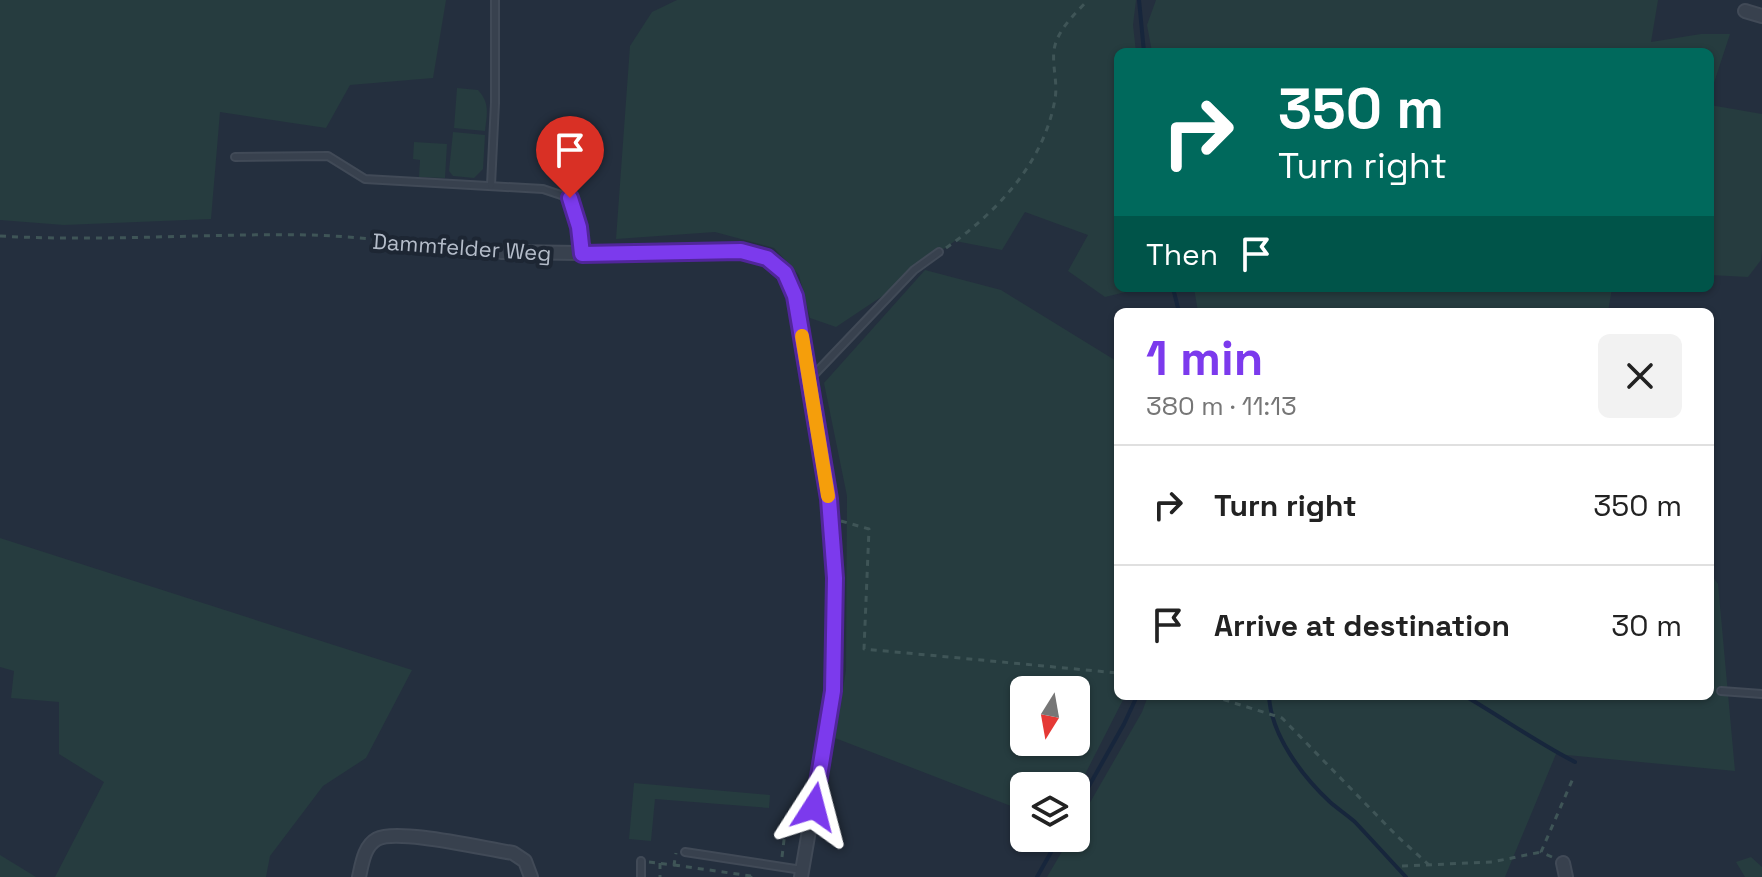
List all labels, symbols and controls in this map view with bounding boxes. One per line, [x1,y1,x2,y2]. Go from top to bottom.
text: 350 m [1278,73,1444,144]
icon: right [1146,80,1250,184]
pin [536,116,604,198]
icon: arrive [548,128,592,172]
text: Turn right [1278,143,1447,189]
street label: Dammfelder Weg [372,227,552,267]
icon: arrive [1234,232,1278,276]
text: Then [1146,235,1218,274]
text: 1 min [1146,328,1263,389]
button: close [1598,334,1682,418]
text: 380 m · 11:13 [1146,389,1297,423]
icon: right [1146,483,1190,527]
text: Turn right [1214,486,1357,525]
text: 350 m [1593,486,1682,525]
icon: arrive [1146,603,1190,647]
text: Arrive at destination [1214,606,1510,645]
text: 30 m [1611,606,1682,645]
north arrow [1010,676,1090,756]
map controls [1010,676,1090,852]
position arrow [772,765,856,849]
button: layers [1010,772,1090,852]

